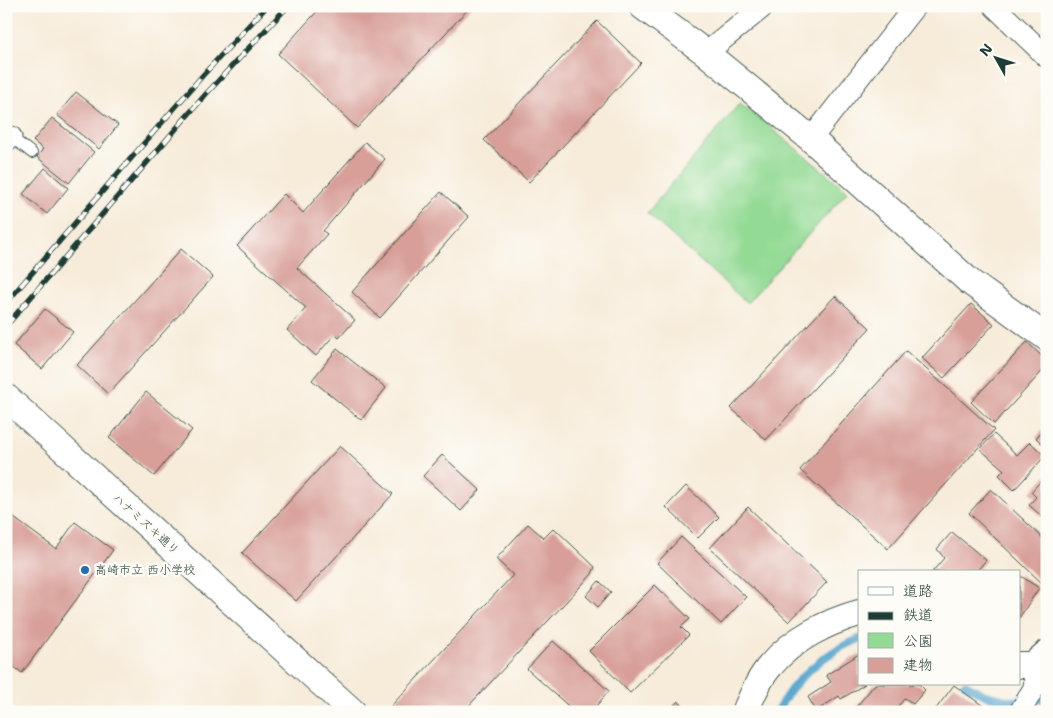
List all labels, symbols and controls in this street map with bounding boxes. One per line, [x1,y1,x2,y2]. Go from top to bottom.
north arrow [970,32,1020,82]
text: N [975,40,996,60]
street label: ハナミズキ通り [109,490,183,558]
place label: 高崎市立 西小学校 [95,562,195,578]
marker: 高崎市立 西小学校 [79,564,91,576]
legend [858,570,1020,686]
text: 道路 [903,581,933,601]
text: 鉄道 [903,605,933,625]
text: 公園 [903,631,933,651]
text: 建物 [903,655,933,675]

